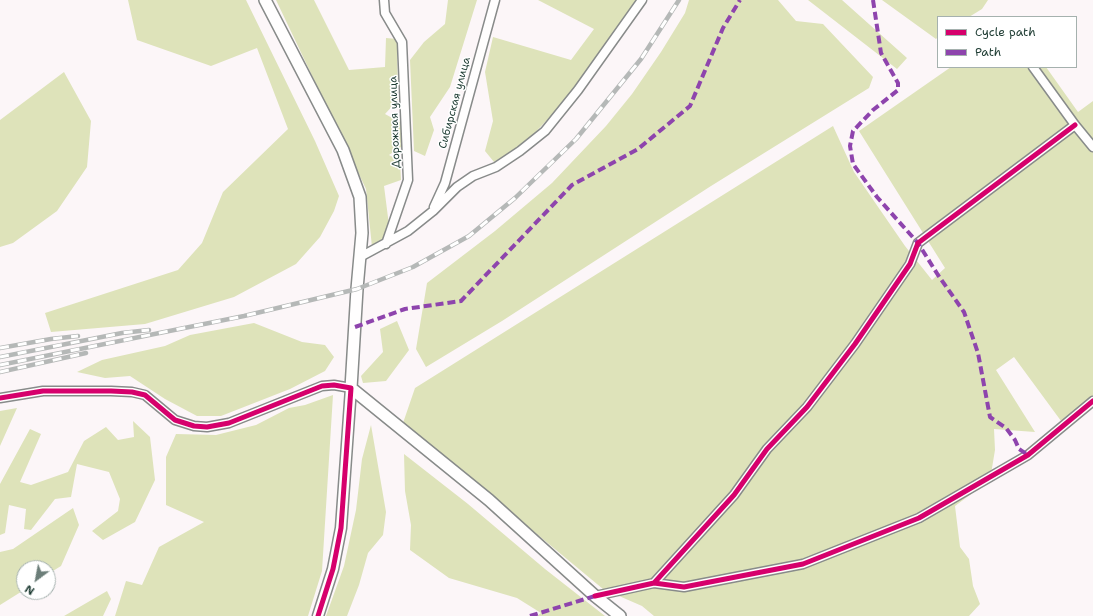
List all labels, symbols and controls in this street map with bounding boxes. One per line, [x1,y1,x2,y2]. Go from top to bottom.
legend [937,16,1077,68]
text: Cycle path [975,24,1036,40]
text: Path [975,44,1001,60]
street label: Сибирская улица [436,56,474,150]
street label: Дорожная улица [387,76,403,168]
north arrow [16,560,56,600]
text: N [22,581,38,598]

